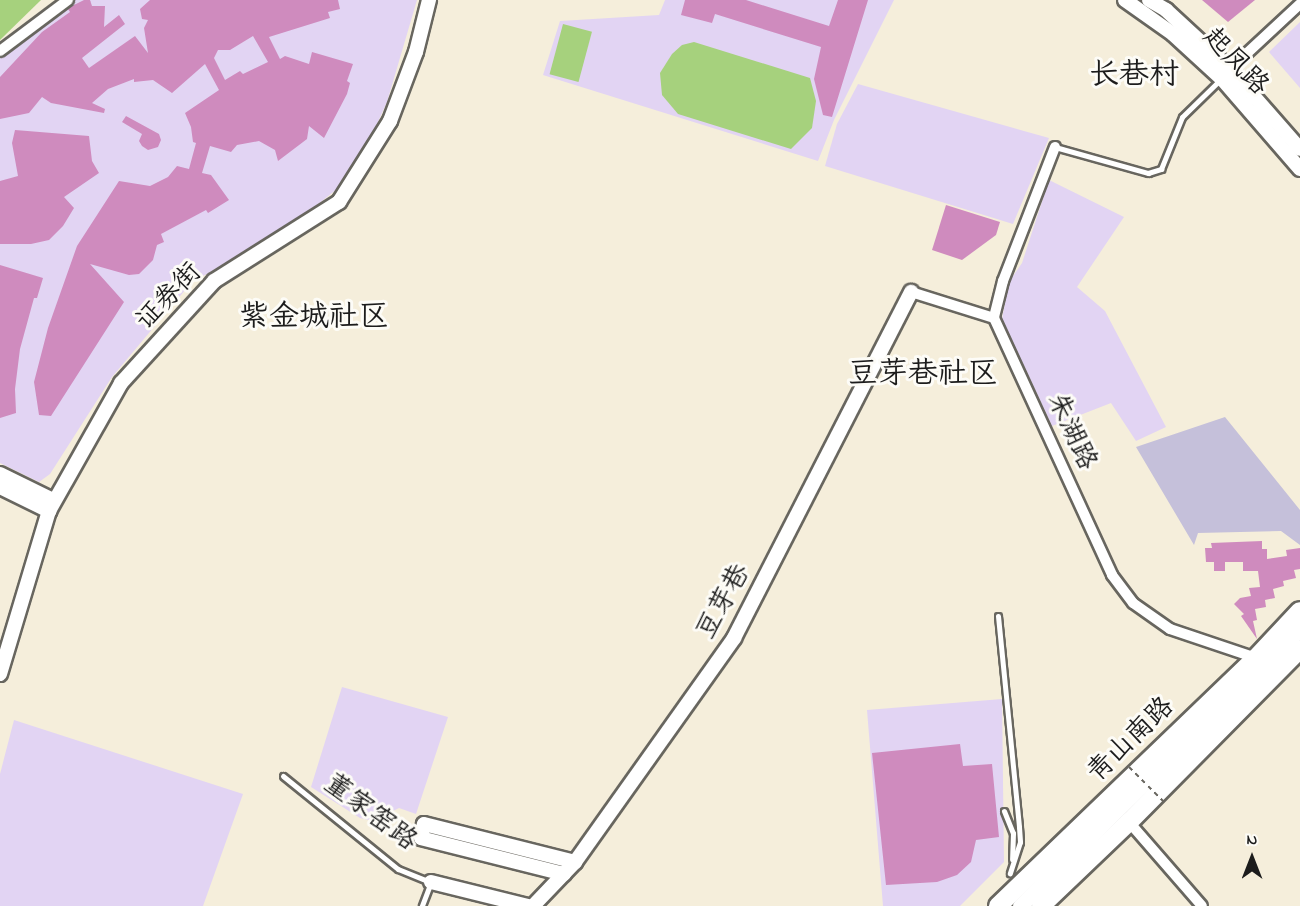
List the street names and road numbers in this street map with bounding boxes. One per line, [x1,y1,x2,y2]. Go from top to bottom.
street label: 起凤路 [1195,22,1275,102]
street label: 证券街 [129,257,209,337]
street label: 朱湖路 [1039,388,1103,476]
street label: 豆芽巷 [690,559,758,645]
street label: 青山南路 [1081,691,1181,789]
street label: 董家窑路 [317,768,423,858]

